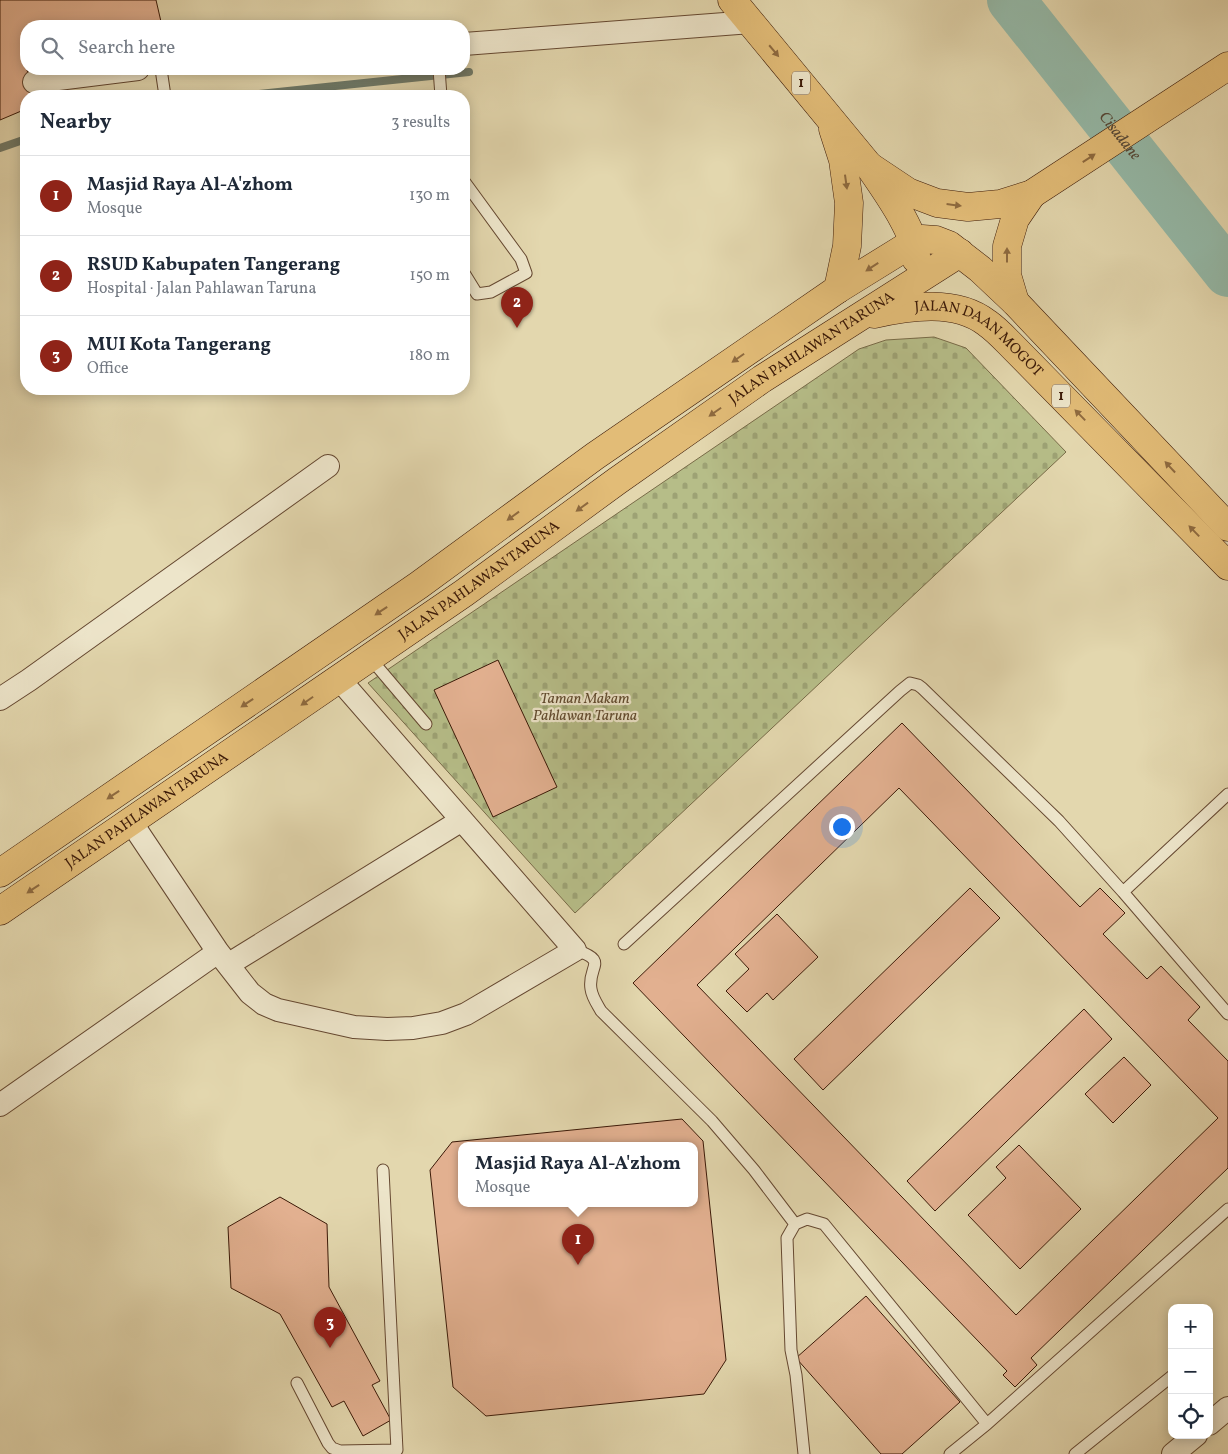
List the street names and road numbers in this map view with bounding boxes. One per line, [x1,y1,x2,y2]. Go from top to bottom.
road number: 1 [792,72,810,95]
street label: JALAN PAHLAWAN TARUNA [725,286,899,410]
street label: JALAN DAAN MOGOT [914,296,1048,382]
road number: 1 [1052,384,1070,408]
street label: JALAN PAHLAWAN TARUNA [394,516,564,645]
street label: JALAN PAHLAWAN TARUNA [61,747,233,874]

